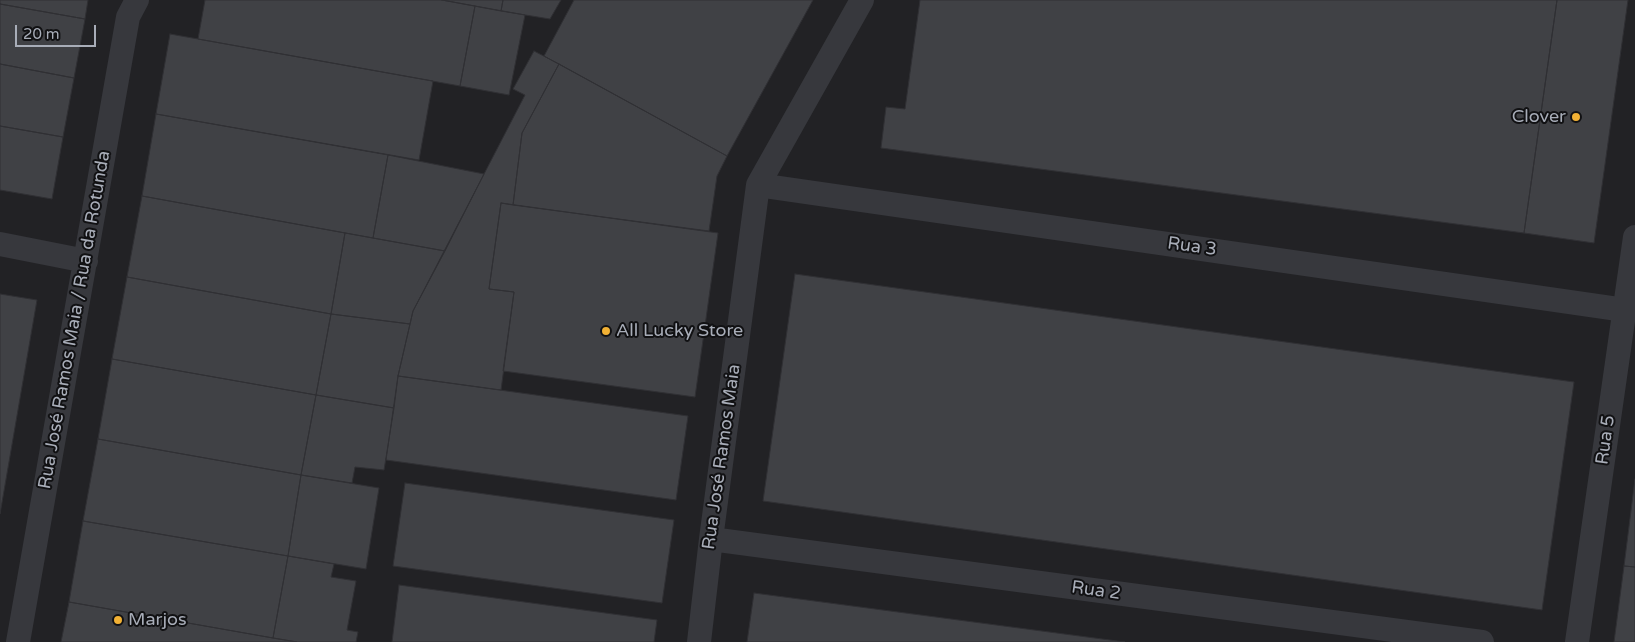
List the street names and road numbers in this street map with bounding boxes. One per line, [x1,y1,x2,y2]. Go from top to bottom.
street label: Rua José Ramos Maia / Rua da Rotunda [35,149,115,491]
street label: Rua 3 [1166,233,1218,261]
street label: Rua José Ramos Maia [698,363,746,551]
street label: Rua 5 [1592,414,1620,466]
street label: Rua 2 [1070,577,1122,605]

